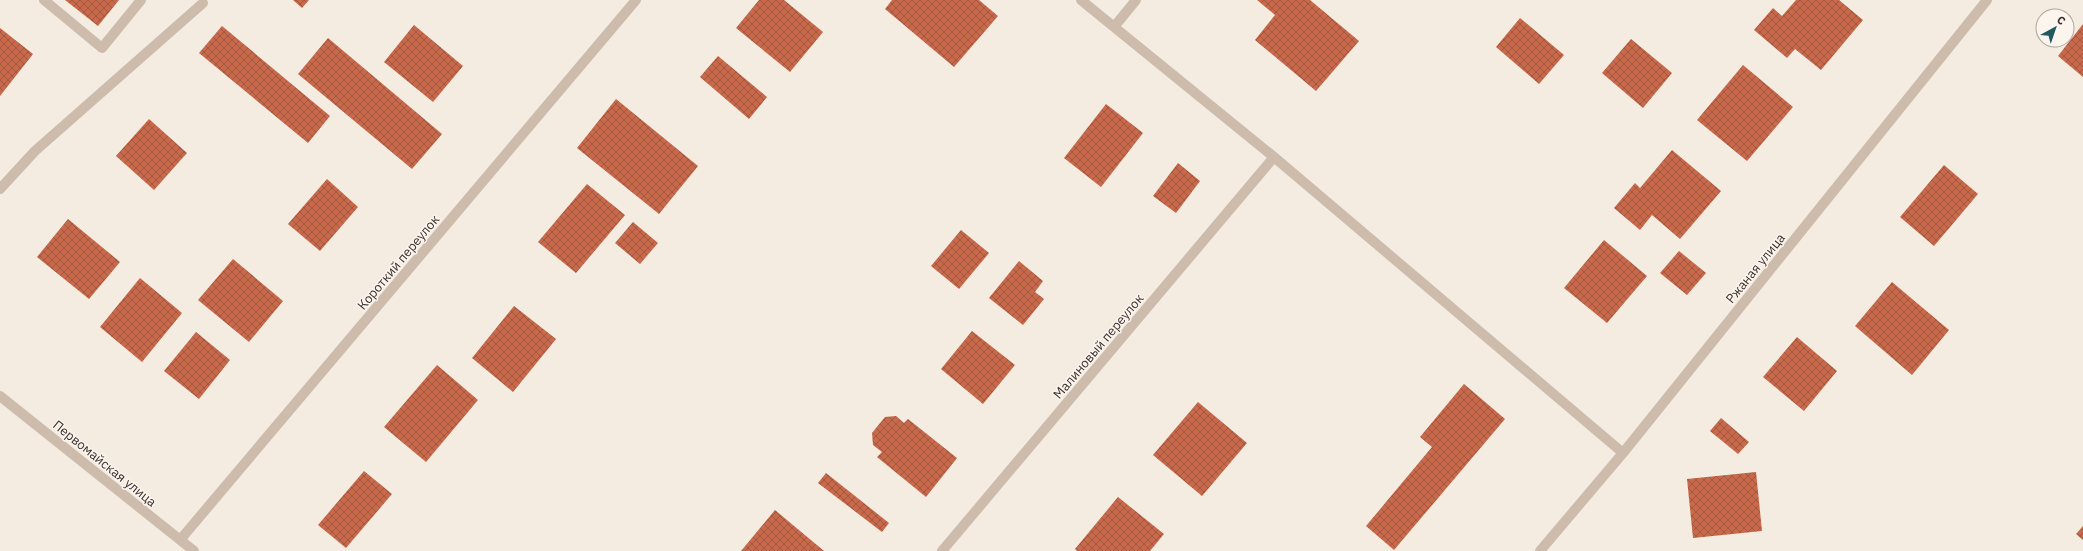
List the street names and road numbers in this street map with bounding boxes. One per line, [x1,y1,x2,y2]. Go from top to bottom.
street label: Короткий переулок [354,211,443,313]
street label: Ржаная улица [1722,230,1789,307]
street label: Малиновый переулок [1049,290,1147,402]
street label: Первомайская улица [49,416,160,510]

